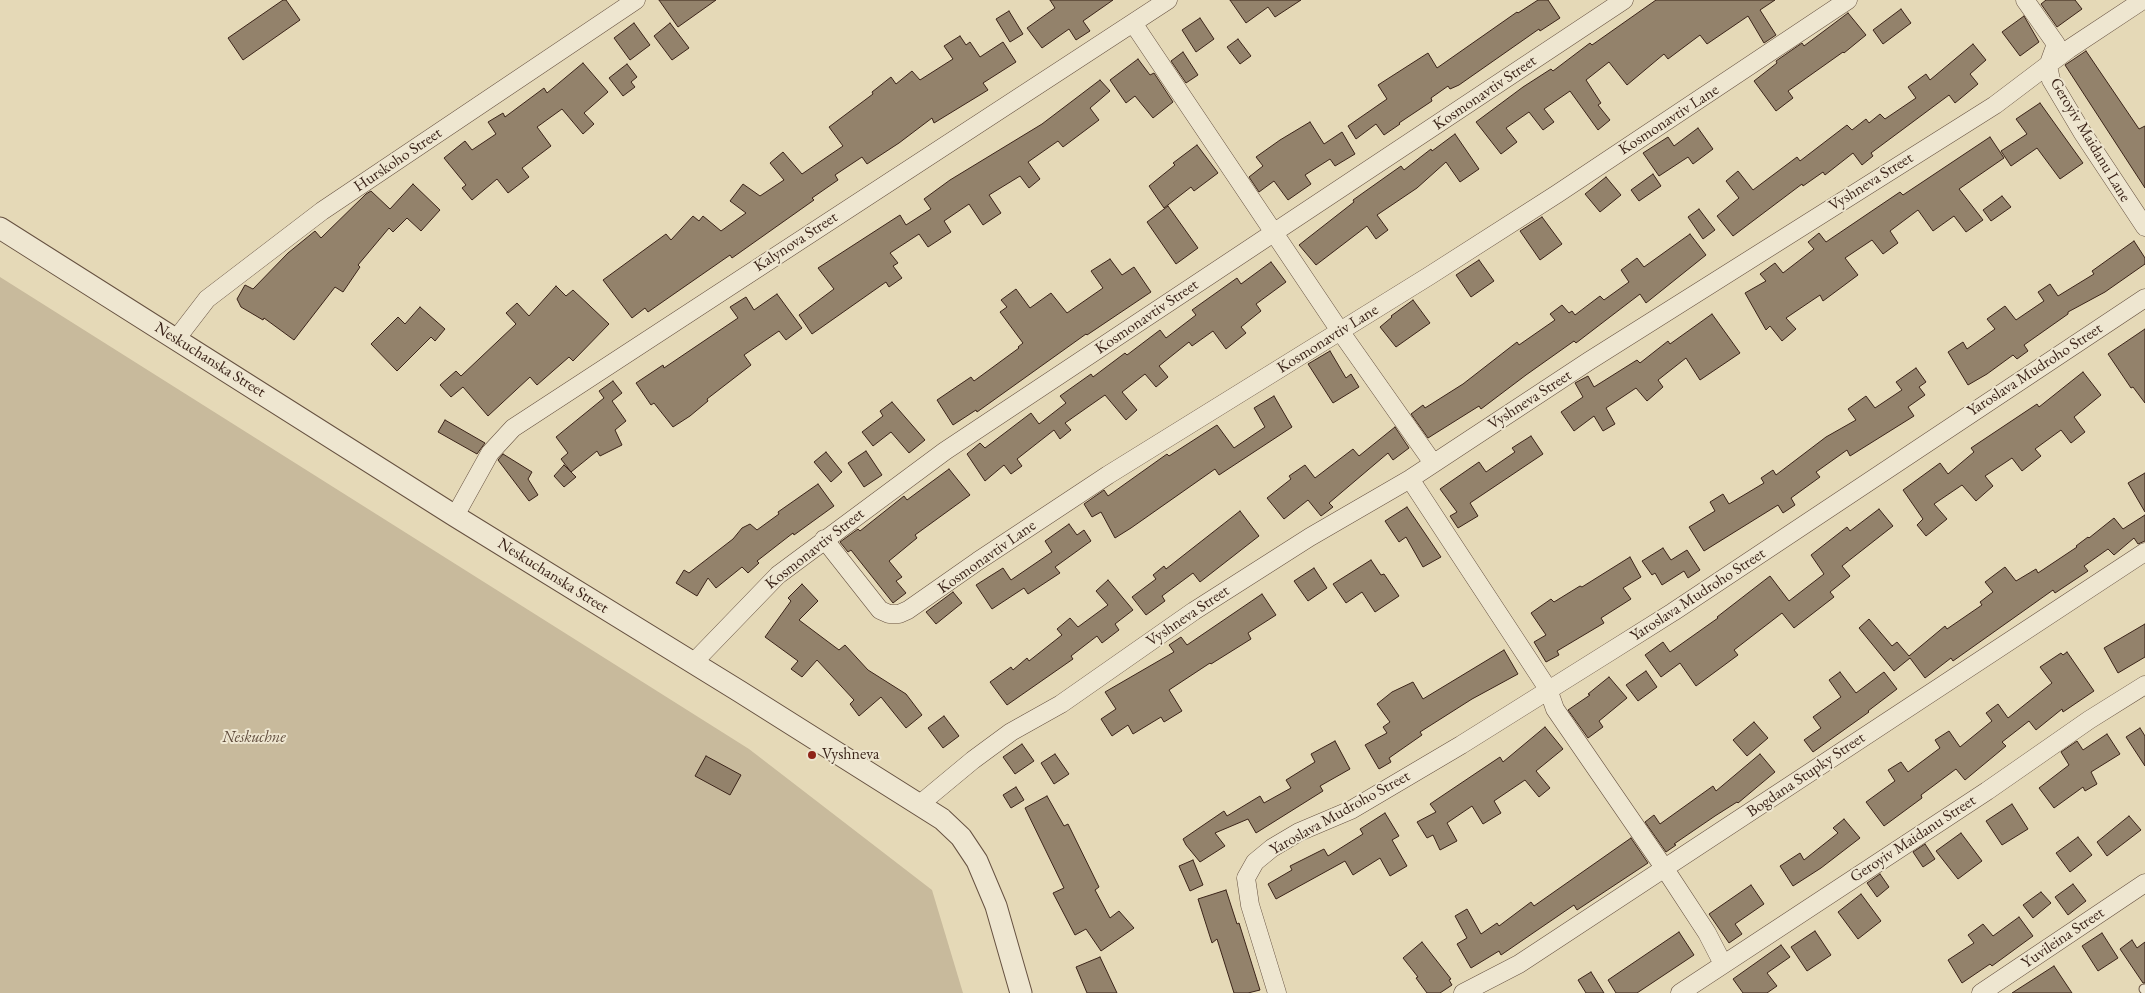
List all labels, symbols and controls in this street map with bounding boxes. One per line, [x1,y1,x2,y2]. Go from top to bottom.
street label: Kosmonavtiv Street [1430,51,1540,135]
street label: Geroyiv Maidanu Lane [2045,75,2135,205]
street label: Kosmonavtiv Lane [1615,81,1723,159]
street label: Hurskoho Street [351,124,445,196]
street label: Vyshneva Street [1825,148,1917,216]
street label: Kalynova Street [751,208,841,276]
street label: Kosmonavtiv Street [1092,275,1202,359]
street label: Kosmonavtiv Lane [1274,300,1382,378]
street label: Neskuchanska Street [151,318,269,402]
street label: Yaroslava Mudroho Street [1964,319,2106,421]
street label: Vyshneva Street [1485,366,1575,434]
street label: Kosmonavtiv Street [762,504,868,594]
street label: Kosmonavtiv Lane [934,516,1040,598]
street label: Neskuchanska Street [494,534,612,618]
street label: Yaroslava Mudroho Street [1627,544,1769,646]
street label: Vyshneva Street [1143,581,1233,651]
park label: Neskuchne [222,728,286,748]
street label: Bogdana Stupky Street [1743,728,1869,822]
place label: Vyshneva [822,745,879,765]
marker: Vyshneva [806,749,818,761]
street label: Yaroslava Mudroho Street [1267,766,1413,860]
street label: Geroyiv Maidanu Street [1847,791,1979,887]
street label: Yuvileina Street [2018,903,2108,973]

